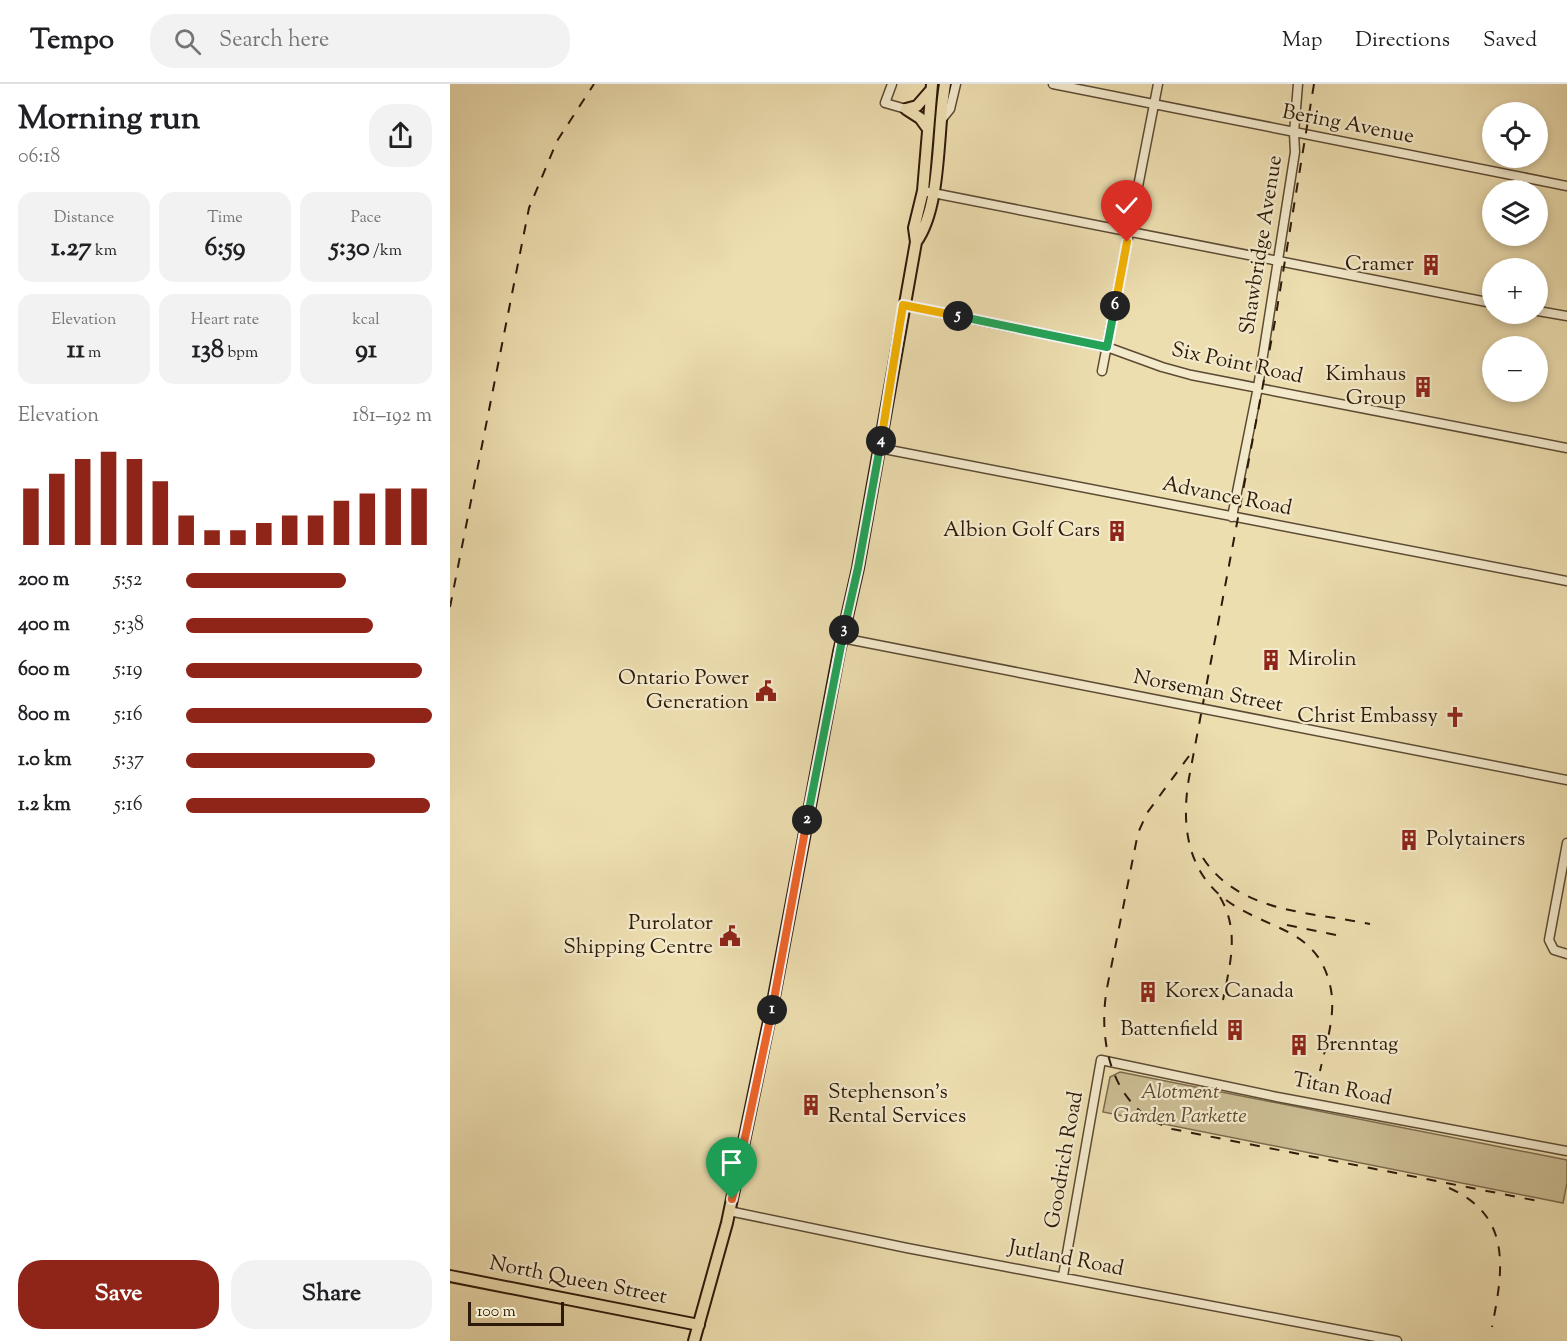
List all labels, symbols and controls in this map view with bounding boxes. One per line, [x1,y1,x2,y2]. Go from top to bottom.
search box [150,14,570,68]
text: Tempo [30,21,114,61]
icon: search [171,25,204,58]
text: Search here [219,25,329,57]
text: Map [1282,26,1322,56]
text: Directions [1355,26,1450,56]
text: Saved [1483,26,1537,56]
text: Morning run [18,96,200,144]
street label: Bering Avenue [1279,97,1417,153]
map controls [1482,102,1548,402]
button: locate [1482,102,1548,168]
button: share [369,104,432,167]
text: 06:18 [18,143,60,172]
street label: Shawbridge Avenue [1233,153,1291,337]
pin [1101,180,1152,242]
button: layers [1482,180,1548,246]
icon: check [1110,189,1143,222]
text: Distance [54,207,114,230]
text: Time [207,207,243,230]
text: Pace [351,207,381,230]
text: 1.27 [51,230,92,267]
text: 6:59 [205,230,245,267]
text: 5:30 [330,230,370,267]
text: km [92,240,117,263]
text: /km [370,240,402,263]
place label: Cramer [1345,250,1414,280]
building icon: Cramer [1419,253,1443,277]
button: + [1482,258,1548,324]
pin: 6 [1100,291,1130,321]
text: 6 [1111,294,1119,317]
pin: 5 [943,301,973,331]
text: 5 [955,304,961,327]
text: Elevation [52,309,116,332]
text: Heart rate [191,309,259,332]
text: kcal [352,309,380,332]
text: 11 [67,332,85,369]
text: 138 [192,332,224,369]
text: 91 [355,332,377,369]
street label: Six Point Road [1168,335,1306,393]
button: − [1482,336,1548,402]
text: m [85,342,101,365]
text: bpm [224,342,258,365]
place label: Kimhaus Group [1325,360,1406,414]
building icon: Kimhaus Group [1411,375,1435,399]
text: Elevation [18,402,99,431]
text: 181–192 m [352,402,432,431]
pin: 4 [866,426,896,456]
text: 4 [877,429,885,452]
street label: Advance Road [1160,470,1295,524]
place label: Albion Golf Cars [943,516,1100,546]
building icon: Albion Golf Cars [1105,519,1129,543]
text: 200 m [18,566,69,595]
text: 5:52 [114,566,142,595]
text: 400 m [18,611,70,640]
text: 5:38 [114,611,144,640]
pin: 3 [829,615,859,645]
text: 3 [841,618,847,641]
place label: Mirolin [1288,645,1357,675]
building icon: Mirolin [1259,648,1283,672]
text: 600 m [18,656,70,685]
text: 5:19 [114,656,142,685]
street label: Norseman Street [1131,663,1285,721]
place label: Ontario Power Generation [618,664,749,718]
public building icon: Ontario Power Generation [754,679,778,703]
text: 800 m [18,701,70,730]
text: 5:16 [114,701,143,730]
place label: Christ Embassy [1297,702,1439,732]
church icon: Christ Embassy [1443,705,1467,729]
text: 1.0 km [18,746,72,775]
text: 5:37 [114,746,144,775]
text: 1.2 km [18,791,71,820]
text: 5:16 [114,791,143,820]
pin: 2 [792,805,822,835]
text: 2 [803,808,811,831]
place label: Polytainers [1426,825,1525,855]
building icon: Polytainers [1397,828,1421,852]
place label: Purolator Shipping Centre [563,909,713,963]
public building icon: Purolator Shipping Centre [718,924,742,948]
place label: Korex Canada [1165,977,1294,1007]
building icon: Korex Canada [1136,980,1160,1004]
pin: 1 [757,995,787,1025]
text: 1 [769,998,775,1021]
place label: Battenfield [1120,1015,1218,1045]
building icon: Battenfield [1223,1018,1247,1042]
place label: Brenntag [1316,1030,1398,1060]
building icon: Brenntag [1287,1033,1311,1057]
street label: Titan Road [1290,1066,1394,1114]
place label: Stephenson's Rental Services [828,1078,966,1132]
park label: Alotment Garden Parkette [1113,1078,1247,1132]
street label: Goodrich Road [1038,1089,1092,1231]
building icon: Stephenson's Rental Services [799,1093,823,1117]
pin [706,1137,757,1199]
icon: arrive [715,1146,748,1179]
street label: Jutland Road [1005,1233,1126,1285]
street label: North Queen Street [487,1249,669,1313]
button: Save [18,1260,219,1329]
button: Share [231,1260,432,1329]
scale bar [468,1299,564,1326]
text: 100 m [477,1301,516,1324]

